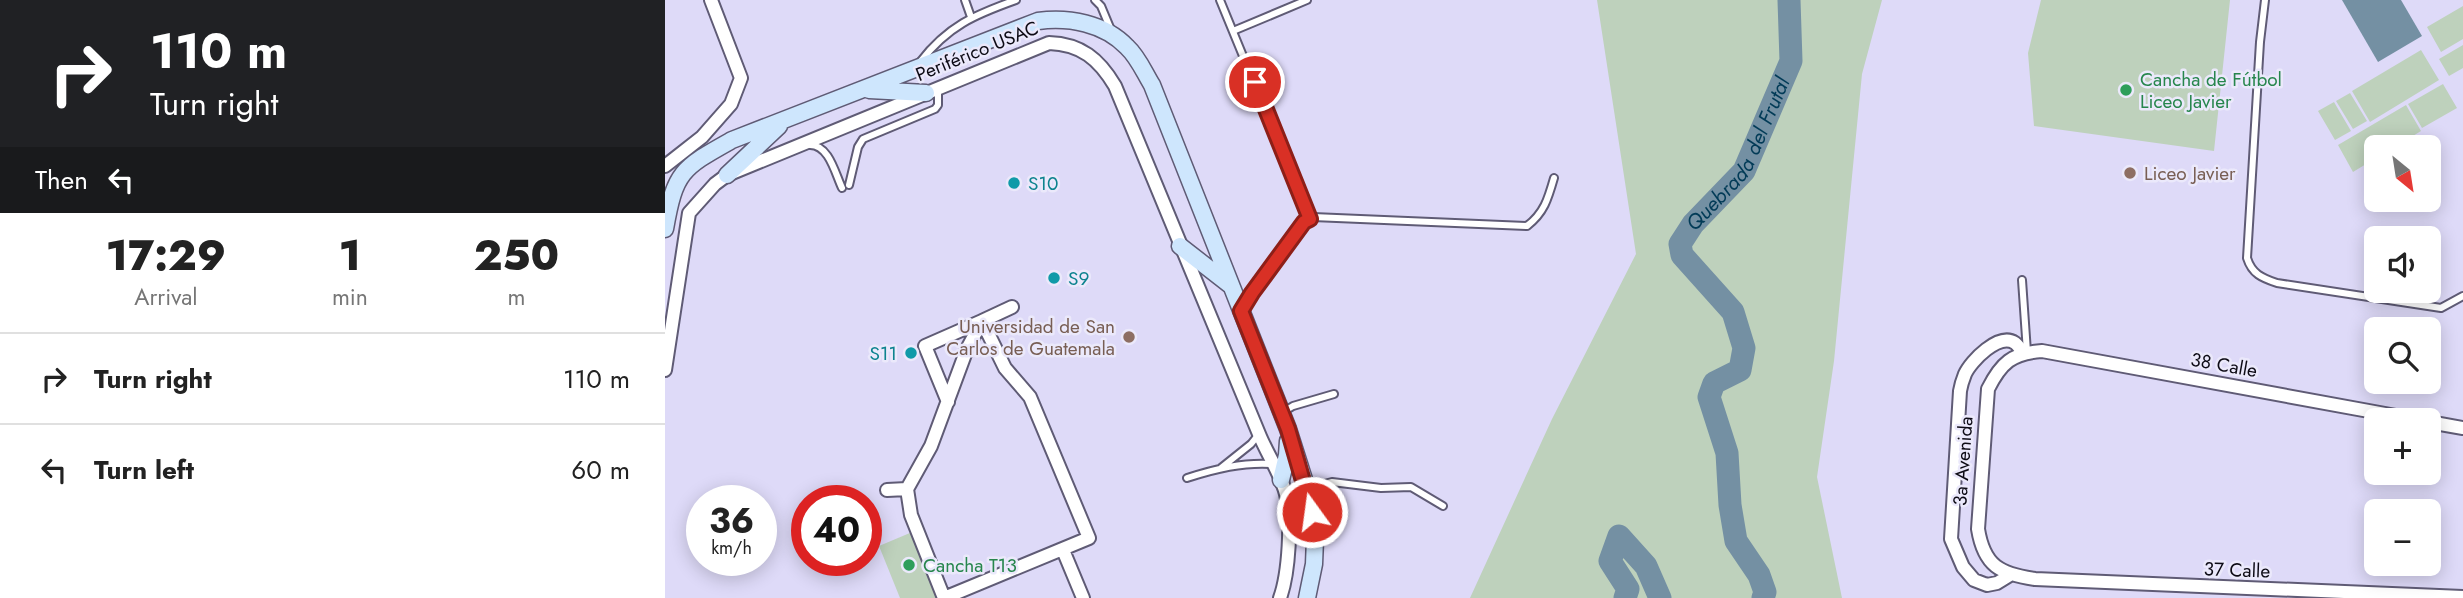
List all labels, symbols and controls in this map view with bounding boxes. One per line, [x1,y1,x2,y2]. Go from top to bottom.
street label: Periférico USAC [912,14,1042,88]
text: 110 m [150,16,287,86]
icon: right [35,28,126,119]
pin [1225,52,1285,112]
icon: arrive [1236,63,1274,101]
place label: Cancha de Fútbol Liceo Javier [2140,66,2282,115]
water label: Quebrada del Frutal [1679,71,1798,238]
text: Turn right [150,81,279,127]
marker: Cancha de Fútbol Liceo Javier [2118,82,2134,98]
north arrow [2364,135,2441,212]
map controls [2364,135,2441,576]
place label: Liceo Javier [2144,160,2236,187]
text: Then [35,161,88,199]
icon: left [102,161,140,199]
marker: Liceo Javier [2122,165,2138,181]
place label: S10 [1028,170,1058,197]
marker: S10 [1006,175,1022,191]
text: 17:29 [106,225,226,286]
text: 1 [339,225,361,286]
text: 250 [474,225,559,286]
button: sound [2364,226,2441,303]
place label: S9 [1068,265,1089,292]
marker: S9 [1046,270,1062,286]
text: Arrival [134,280,198,314]
text: min [332,280,368,314]
text: m [507,280,525,314]
place label: Universidad de San Carlos de Guatemala [946,313,1115,362]
button: search [2364,317,2441,394]
marker: Universidad de San Carlos de Guatemala [1121,329,1137,345]
place label: S11 [869,340,897,367]
marker: S11 [903,345,919,361]
street label: 38 Calle [2189,346,2260,384]
icon: right [35,360,73,398]
text: Turn right [94,360,212,398]
text: 110 m [563,360,630,398]
button: + [2364,408,2441,485]
street label: 3a Avenida [1946,415,1980,507]
icon: left [35,451,73,489]
text: Turn left [94,451,194,489]
text: 60 m [571,451,630,489]
position arrow [1275,475,1349,549]
speed limit sign: 40 [791,485,882,576]
text: 36 [709,496,754,546]
button: − [2364,499,2441,576]
text: km/h [711,535,752,561]
place label: Cancha T13 [923,552,1017,579]
street label: 37 Calle [2203,555,2271,585]
marker: Cancha T13 [901,557,917,573]

